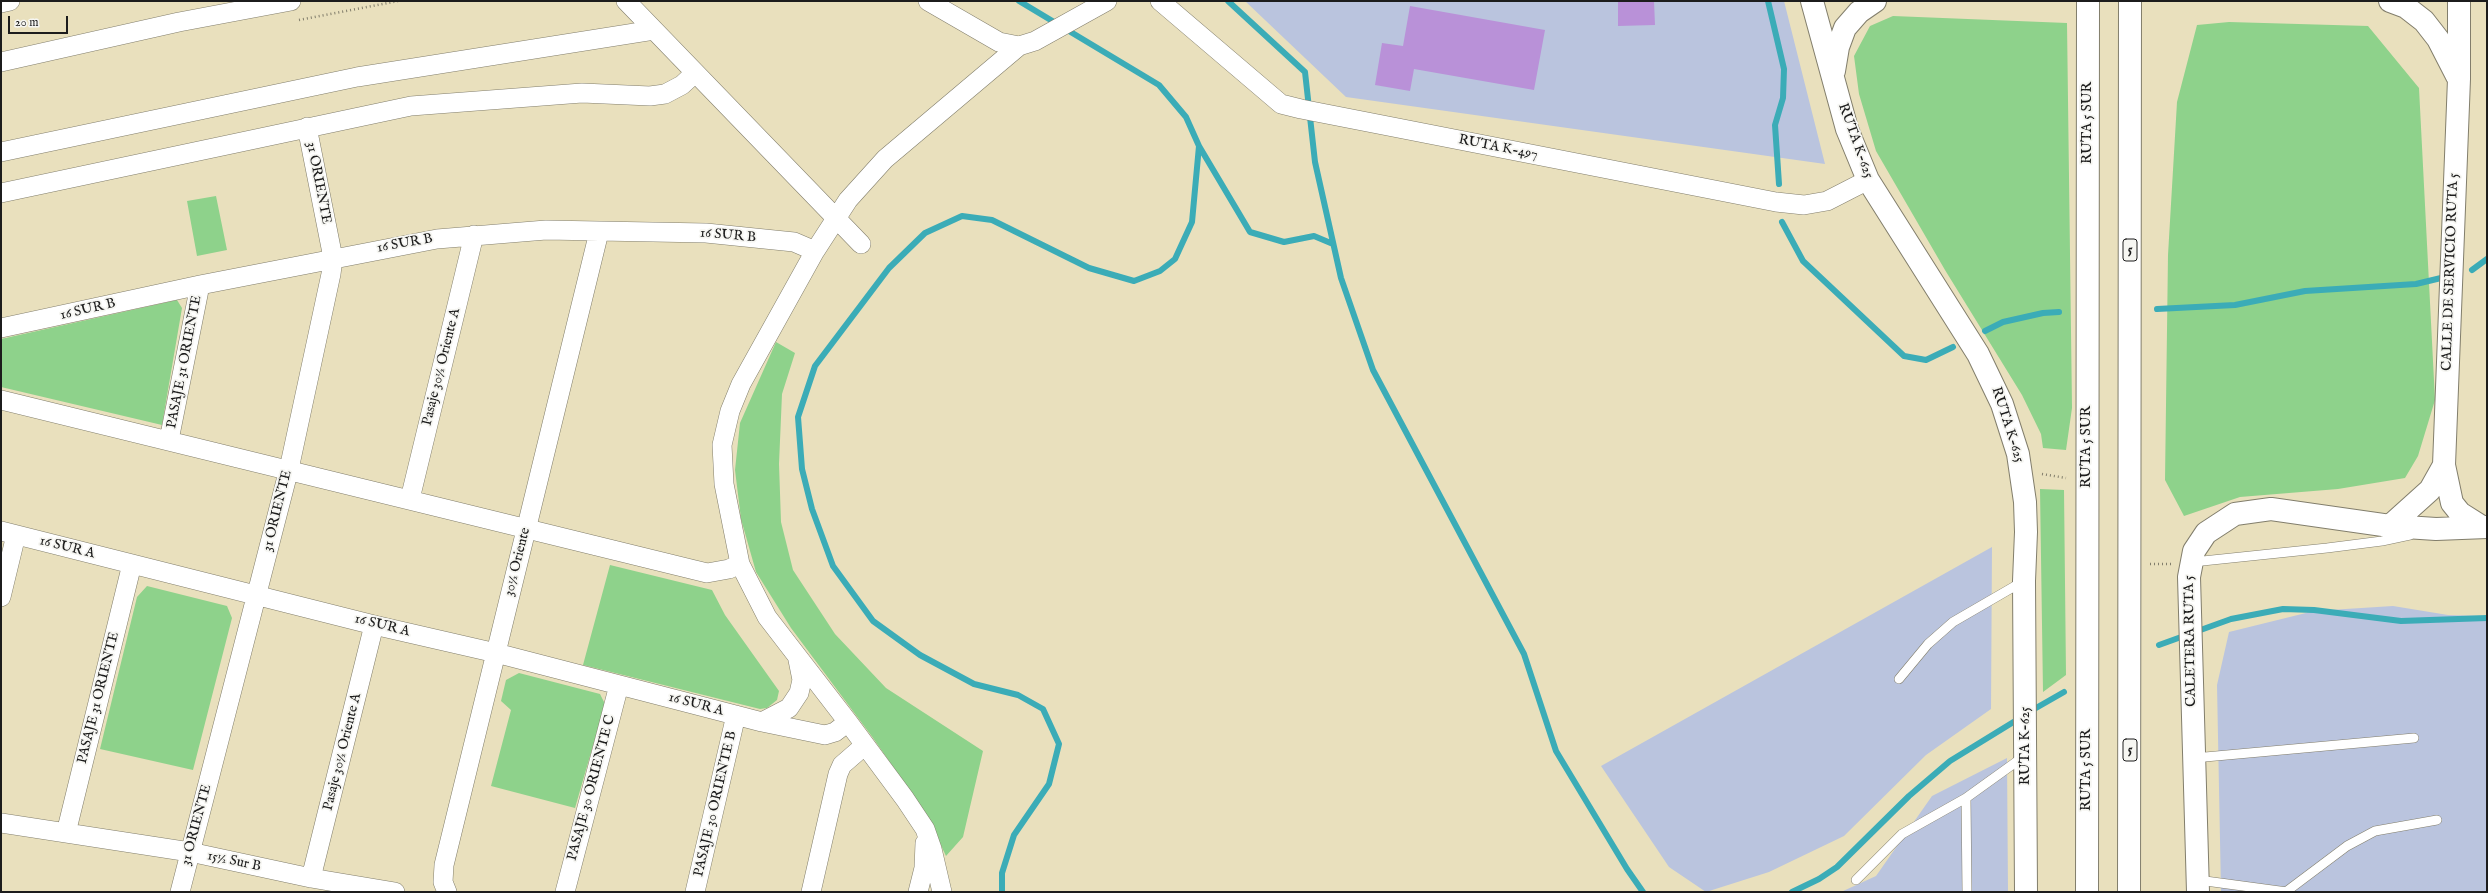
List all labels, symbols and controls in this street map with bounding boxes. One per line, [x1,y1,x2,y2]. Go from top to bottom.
scale bar [10,8,70,34]
text: 20 m [15,15,38,30]
street label: RUTA 5 SUR [2080,82,2096,164]
street label: RUTA K-625 [1834,101,1876,181]
street label: RUTA K-497 [1457,132,1539,164]
street label: 31 ORIENTE [302,141,334,225]
street label: CALLE DE SERVICIO RUTA 5 [2439,173,2463,371]
street label: 16 SUR B [699,225,757,247]
street label: 16 SUR B [376,231,434,257]
road number: 5 [2123,239,2137,261]
street label: PASAJE 31 ORIENTE [164,294,206,430]
street label: 16 SUR B [59,296,117,324]
street label: Pasaje 30½ Oriente A [419,307,465,427]
street label: RUTA K-625 [1987,385,2027,465]
street label: RUTA 5 SUR [2079,406,2095,488]
street label: 31 ORIENTE [260,469,296,553]
street label: 30½ Oriente [501,526,535,598]
street label: 16 SUR A [38,533,96,563]
street label: CALETERA RUTA 5 [2181,575,2201,707]
street label: 16 SUR A [353,611,411,641]
street label: PASAJE 31 ORIENTE [74,630,124,766]
street label: 16 SUR A [667,690,725,720]
street label: Pasaje 30½ Oriente A [320,692,366,812]
street label: RUTA K-625 [2018,707,2034,785]
street label: PASAJE 30 ORIENTE C [564,713,620,863]
street label: PASAJE 30 ORIENTE B [691,729,741,879]
street label: RUTA 5 SUR [2079,729,2095,811]
road number: 5 [2123,739,2137,761]
street label: 31 ORIENTE [178,783,216,867]
street label: 15½ Sur B [206,848,262,876]

